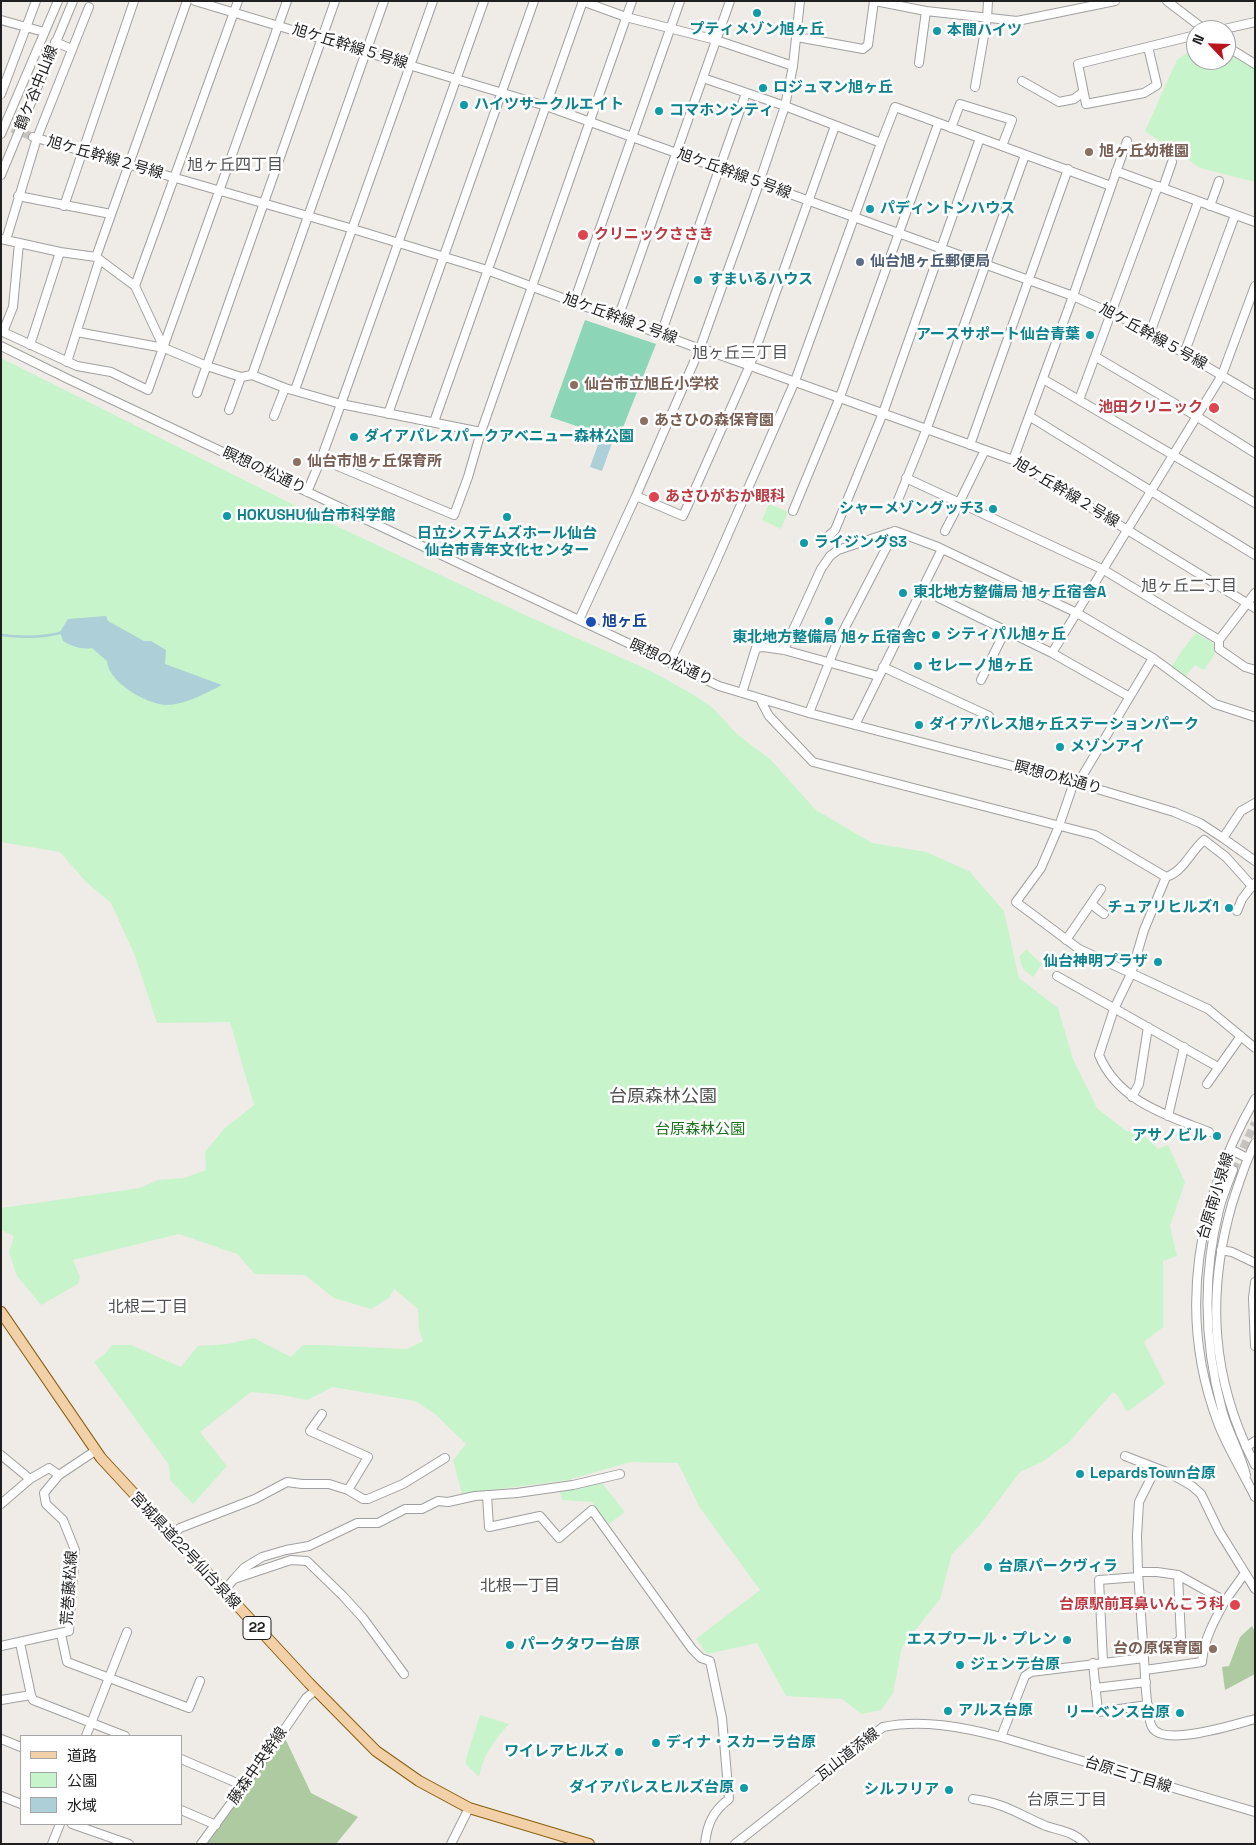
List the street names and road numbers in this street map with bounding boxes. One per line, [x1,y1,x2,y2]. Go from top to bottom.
street label: 旭ケ丘幹線５号線 [290,21,410,73]
street label: 鶴ケ谷中山線 [12,43,62,133]
street label: 旭ケ丘幹線２号線 [45,133,165,183]
street label: 旭ケ丘幹線５号線 [675,145,793,203]
street label: 旭ケ丘幹線２号線 [561,290,679,348]
street label: 旭ケ丘幹線５号線 [1096,300,1210,374]
street label: 瞑想の松通り [219,444,309,498]
street label: 旭ケ丘幹線２号線 [1010,454,1122,532]
street label: 瞑想の松通り [626,636,716,690]
street label: 瞑想の松通り [1012,758,1104,798]
street label: 台原南小泉線 [1194,1150,1238,1242]
street label: 宮城県道22号仙台泉線 [126,1489,244,1613]
street label: 荒巻藤松線 [58,1550,82,1626]
road number: 22 [243,1616,271,1640]
street label: 藤森中央幹線 [225,1724,291,1808]
street label: 瓦山道添線 [813,1725,883,1785]
street label: 台原三丁目線 [1082,1753,1174,1797]

